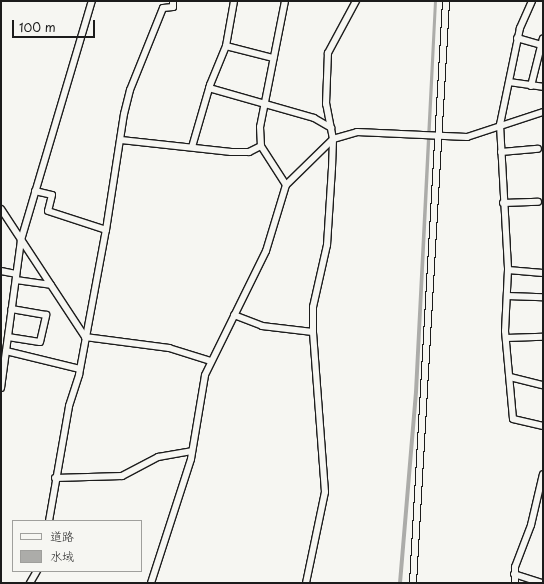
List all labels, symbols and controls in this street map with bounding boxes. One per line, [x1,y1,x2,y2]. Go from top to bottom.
scale bar [14,12,97,38]
text: 100 m [19,18,56,36]
legend [12,520,142,572]
text: 道路 [50,527,74,545]
text: 水域 [50,547,74,565]

